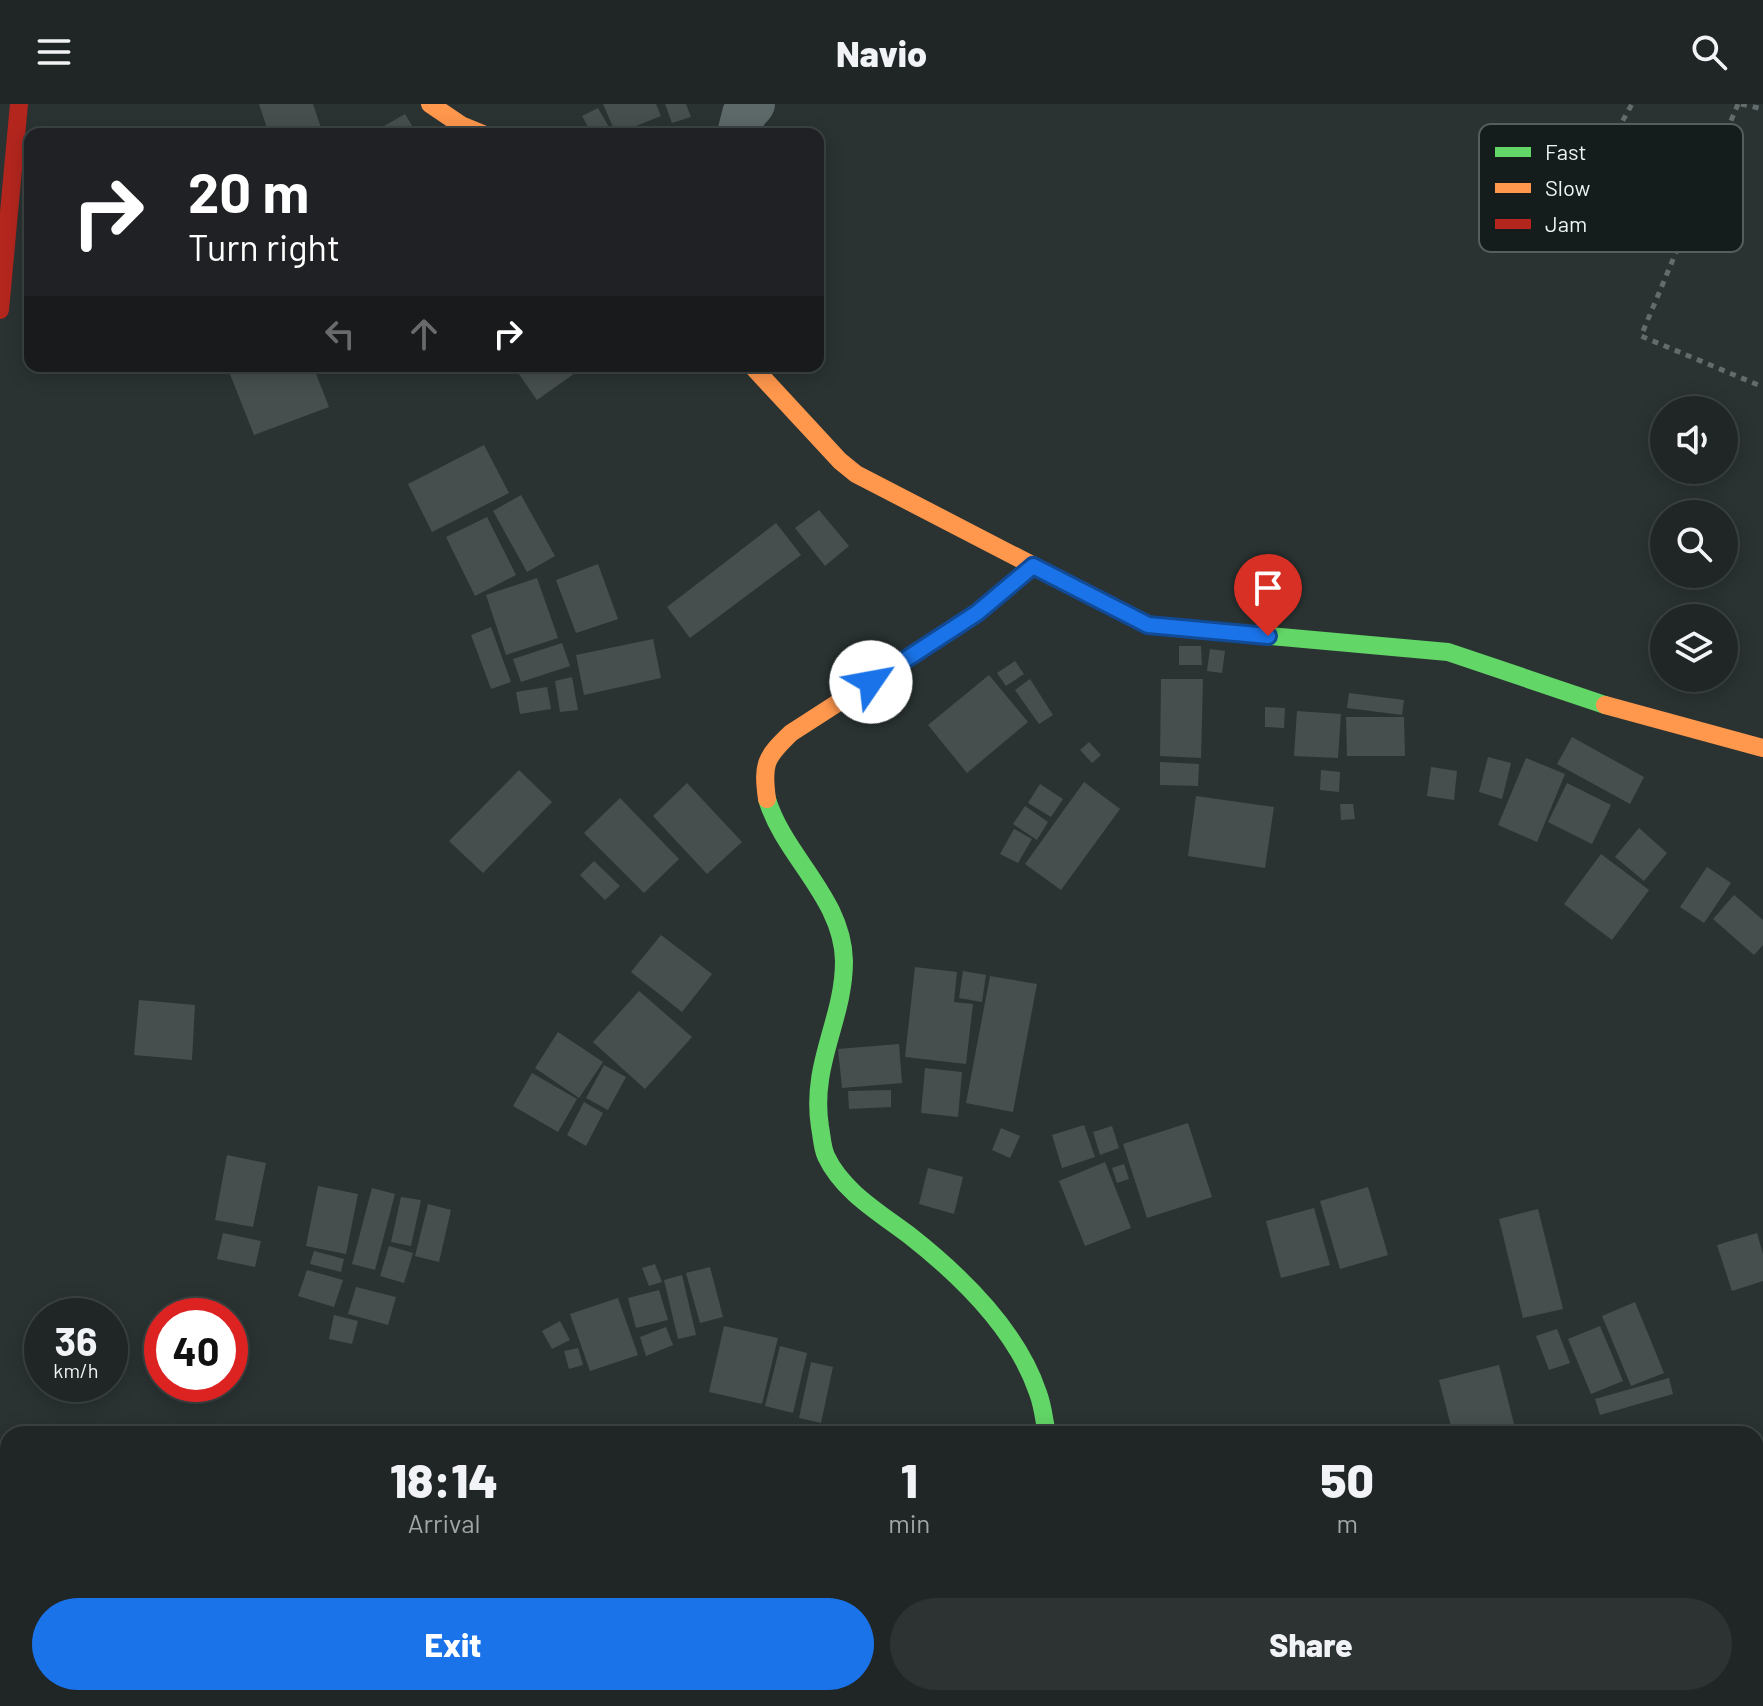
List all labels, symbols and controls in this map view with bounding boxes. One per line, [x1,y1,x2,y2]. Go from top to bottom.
icon: menu [32,30,76,74]
icon: search [1687,30,1731,74]
text: Navio [836,31,927,74]
legend [1479,124,1743,252]
text: Fast [1545,138,1587,164]
text: 20 m [188,157,309,224]
icon: right [56,160,160,264]
text: Slow [1545,174,1590,200]
text: Jam [1545,210,1587,236]
text: Turn right [188,225,340,268]
icon: left [318,312,362,356]
icon: ahead [402,312,446,356]
icon: right [486,312,530,356]
map controls [1650,396,1738,692]
button: sound [1650,396,1738,484]
button: search [1650,500,1738,588]
pin [1234,554,1302,636]
icon: arrive [1246,566,1290,610]
button: layers [1650,604,1738,692]
position arrow [829,640,913,724]
speed limit sign: 40 [144,1298,248,1402]
text: 36 [54,1316,98,1364]
text: km/h [53,1358,99,1382]
text: 18:14 [390,1450,498,1508]
text: 1 [901,1450,918,1508]
text: 50 [1320,1450,1374,1508]
text: Arrival [408,1507,480,1538]
text: min [888,1507,930,1538]
text: m [1336,1507,1358,1538]
button: Exit [32,1598,874,1690]
button: Share [890,1598,1732,1690]

